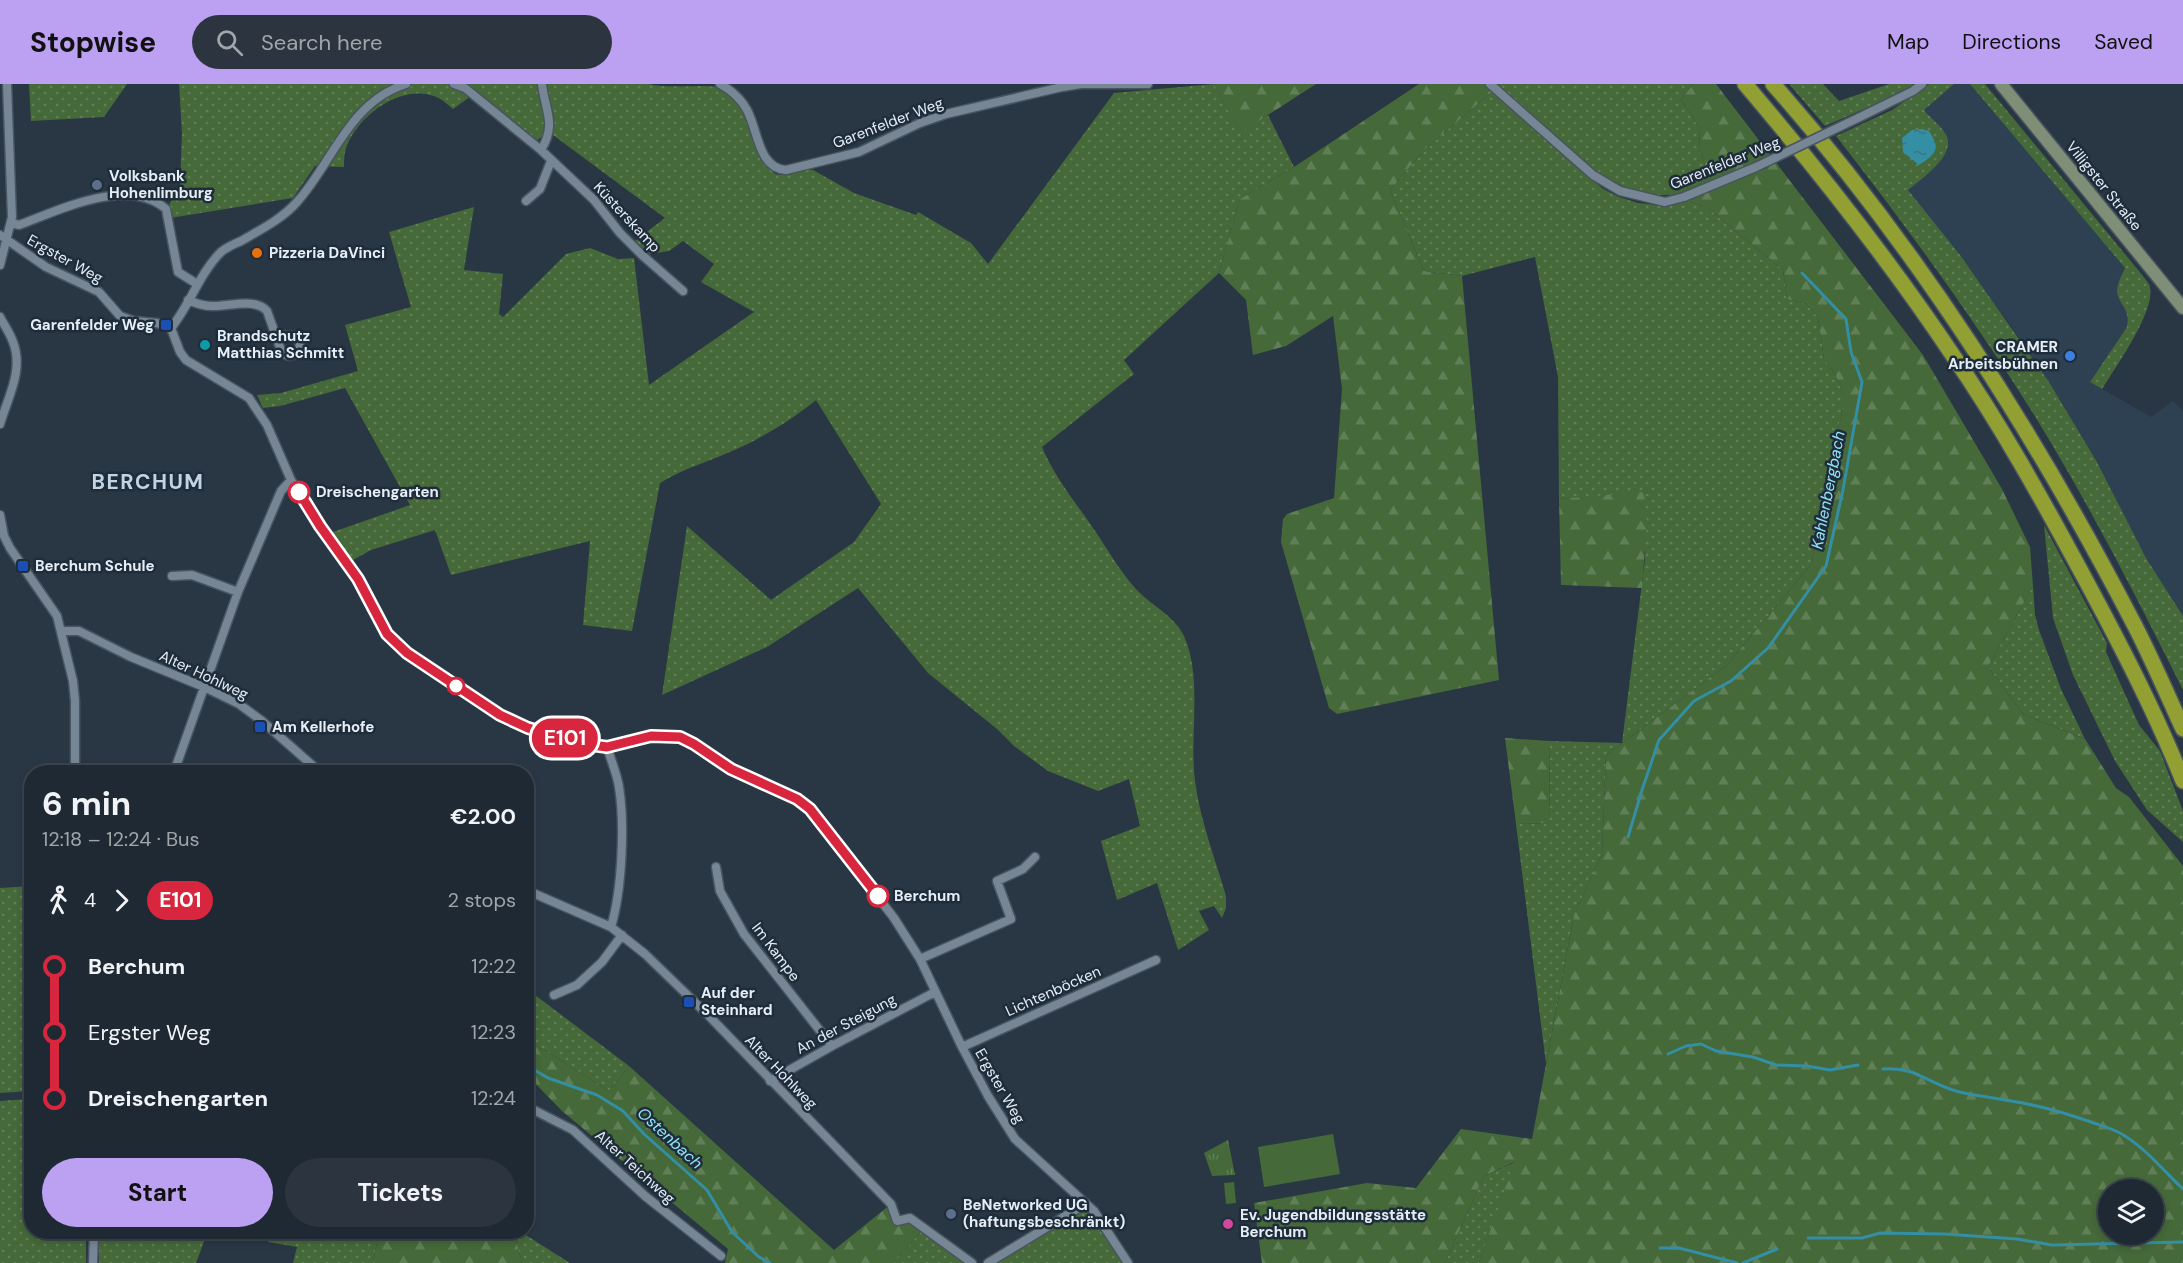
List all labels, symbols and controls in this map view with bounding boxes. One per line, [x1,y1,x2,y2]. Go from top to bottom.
search box [192,15,612,69]
text: Stopwise [30,24,156,61]
icon: search [213,26,246,59]
text: Search here [261,28,382,57]
text: Map [1887,28,1929,56]
text: Directions [1962,28,2061,56]
text: Saved [2094,28,2153,56]
street label: Garenfelder Weg [830,93,946,153]
street label: Garenfelder Weg [1667,132,1783,194]
street label: Villigster Straße [2062,137,2146,235]
place label: Volksbank Hohenlimburg [109,166,213,203]
street label: Küsterskamp [589,177,665,257]
marker: Volksbank Hohenlimburg [90,178,104,192]
street label: Ergster Weg [24,230,106,288]
place label: Pizzeria DaVinci [269,243,385,263]
marker: Pizzeria DaVinci [250,246,264,260]
place label: Garenfelder Weg [30,315,154,335]
marker: Garenfelder Weg [159,318,173,332]
place label: Brandschutz Matthias Schmitt [217,326,344,363]
place label: CRAMER Arbeitsbühnen [1948,337,2058,374]
marker: Brandschutz Matthias Schmitt [198,338,212,352]
marker: CRAMER Arbeitsbühnen [2063,349,2077,363]
water label: Kahlenbergbach [1806,429,1850,551]
district label: BERCHUM [92,468,204,496]
marker: Dreischengarten [288,481,310,503]
place label: Dreischengarten [316,482,439,502]
place label: Berchum Schule [35,556,155,576]
marker: Berchum Schule [16,559,30,573]
street label: Alter Hohlweg [156,646,252,704]
unlabelled marker [447,677,465,695]
place label: Am Kellerhofe [272,717,374,737]
line badge: E101 [523,718,607,758]
marker: Am Kellerhofe [253,720,267,734]
text: E101 [544,724,586,752]
text: 6 min [42,782,131,825]
text: €2.00 [450,802,516,831]
text: 12:18 – 12:24 · Bus [42,826,200,852]
icon: walk [42,884,75,917]
icon: forward [105,884,138,917]
marker: Berchum [867,885,889,907]
text: E101 [159,886,201,914]
place label: Berchum [894,886,960,906]
text: 4 [84,887,96,913]
text: 2 stops [448,887,516,913]
street label: Im Kampe [747,919,805,985]
text: Berchum [88,952,185,981]
text: 12:22 [471,953,516,979]
street label: Lichtenböcken [1002,961,1104,1021]
place label: Auf der Steinhard [701,983,773,1020]
street label: An der Steigung [793,989,899,1059]
marker: Auf der Steinhard [682,995,696,1009]
text: Ergster Weg [88,1018,211,1047]
text: 12:23 [471,1019,516,1045]
street label: Alter Hohlweg [740,1030,822,1114]
street label: Ergster Weg [970,1045,1030,1127]
text: Dreischengarten [88,1084,268,1113]
text: 12:24 [471,1085,516,1111]
water label: Ostenbach [633,1102,707,1174]
street label: Alter Teichweg [591,1126,679,1208]
button: Start [42,1158,273,1227]
button: Tickets [285,1158,516,1227]
map controls [2098,1179,2164,1245]
button: layers [2098,1179,2164,1245]
place label: BeNetworked UG (haftungsbeschränkt) [963,1195,1125,1232]
place label: Ev. Jugendbildungsstätte Berchum [1240,1205,1426,1242]
marker: BeNetworked UG (haftungsbeschränkt) [944,1207,958,1221]
marker: Ev. Jugendbildungsstätte Berchum [1221,1217,1235,1231]

